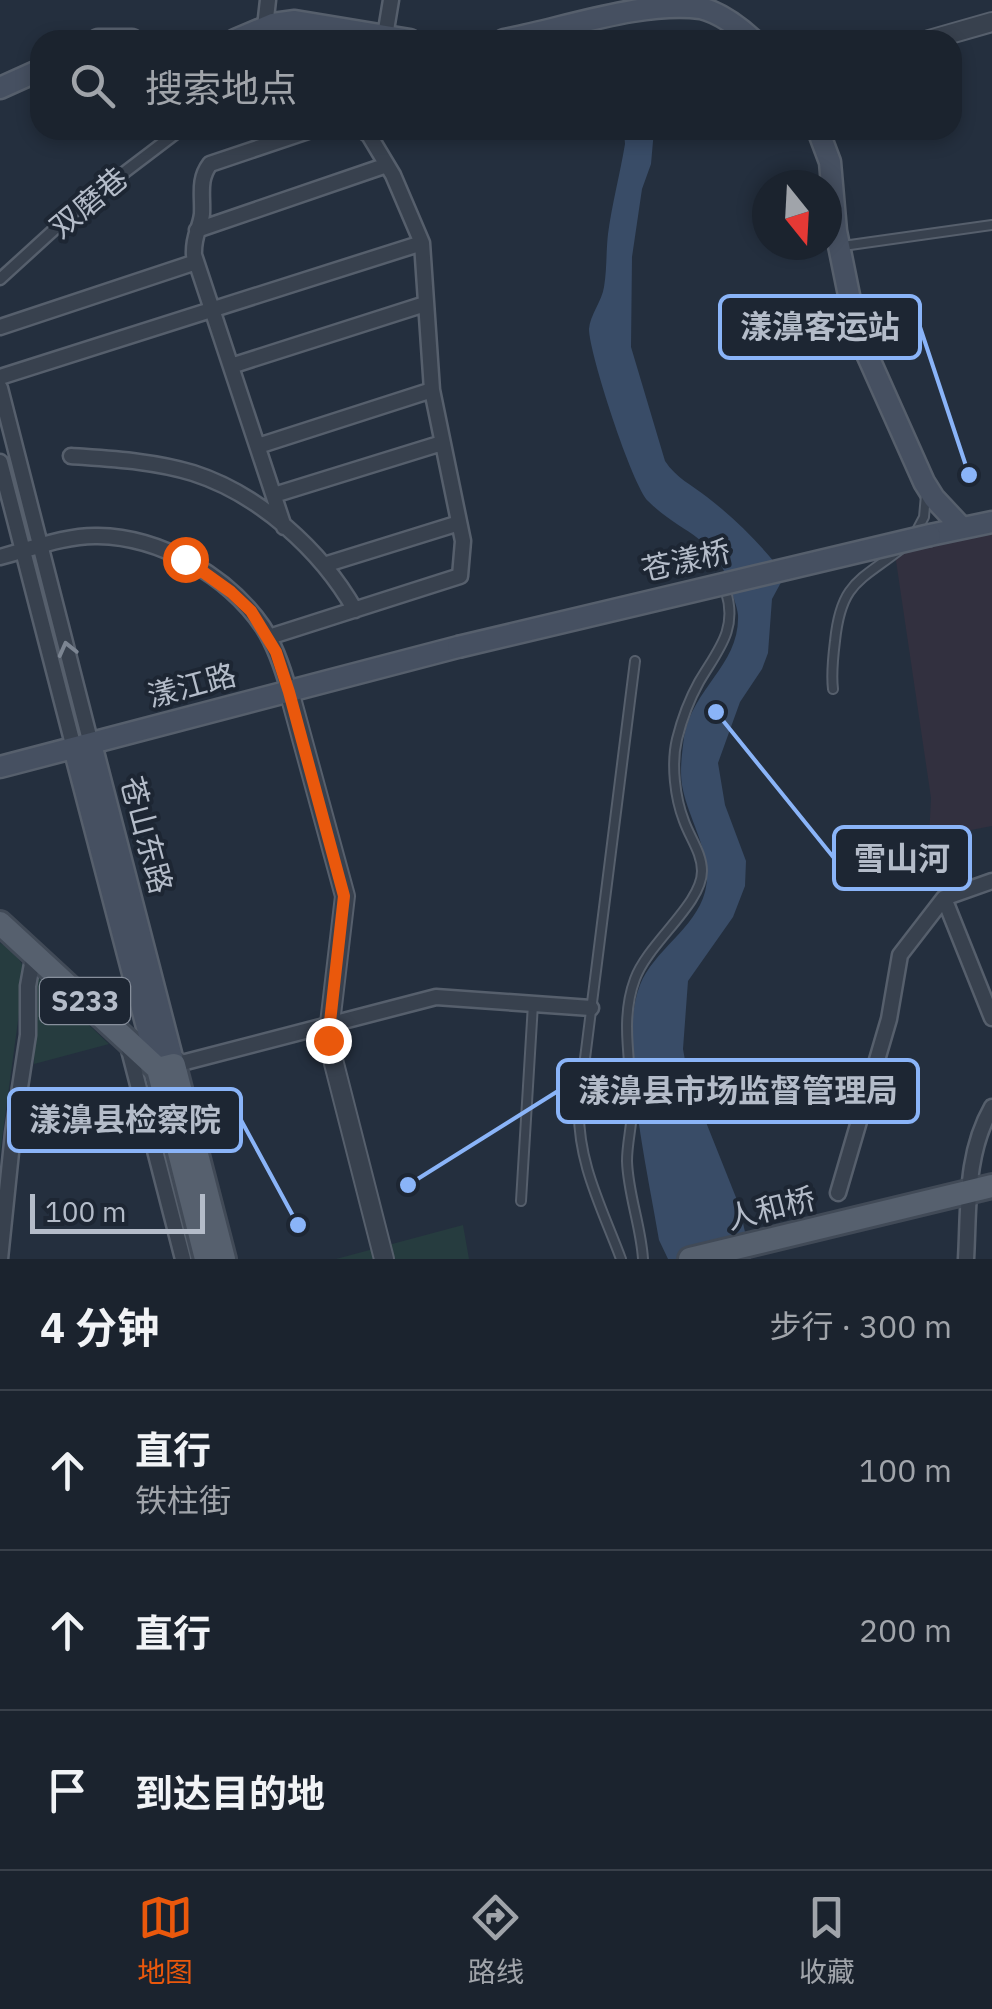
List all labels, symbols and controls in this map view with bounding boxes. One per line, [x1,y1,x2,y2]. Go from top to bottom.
search box [30,30,962,140]
icon: search [65,58,120,113]
text: 搜索地点 [145,63,297,112]
street label: 双磨巷 [41,158,135,246]
north arrow [752,170,842,260]
callout: 漾濞客运站 [720,296,920,358]
text: 漾濞客运站 [740,305,900,347]
street label: 苍漾桥 [637,530,734,589]
route start [163,537,209,583]
one-way arrow [57,641,78,658]
street label: 漾江路 [143,654,240,715]
street label: 苍山东路 [113,772,182,898]
callout: 雪山河 [834,827,970,889]
text: 雪山河 [854,837,950,879]
road number: S233 [40,978,130,1024]
route end [306,1018,352,1064]
callout: 漾濞县市场监督管理局 [558,1060,918,1122]
text: 漾濞县市场监督管理局 [578,1069,898,1111]
callout: 漾濞县检察院 [9,1089,241,1151]
text: 漾濞县检察院 [29,1098,221,1140]
street label: 人和桥 [722,1178,819,1237]
scale bar [30,1189,205,1234]
text: 100 m [45,1193,126,1230]
text: 4 分钟 [40,1300,159,1355]
text: 步行 · 300 m [769,1305,952,1347]
text: 直行 [135,1425,211,1474]
icon: ahead [40,1443,95,1498]
text: 100 m [859,1449,952,1491]
text: 铁柱街 [135,1479,231,1521]
icon: ahead [40,1603,95,1658]
text: 直行 [135,1608,211,1657]
text: 200 m [859,1609,952,1651]
icon: arrive [40,1763,95,1818]
text: 到达目的地 [135,1768,325,1817]
tab: 地图 [137,1890,193,1990]
tab: 路线 [468,1890,524,1990]
tab: 收藏 [799,1890,855,1990]

